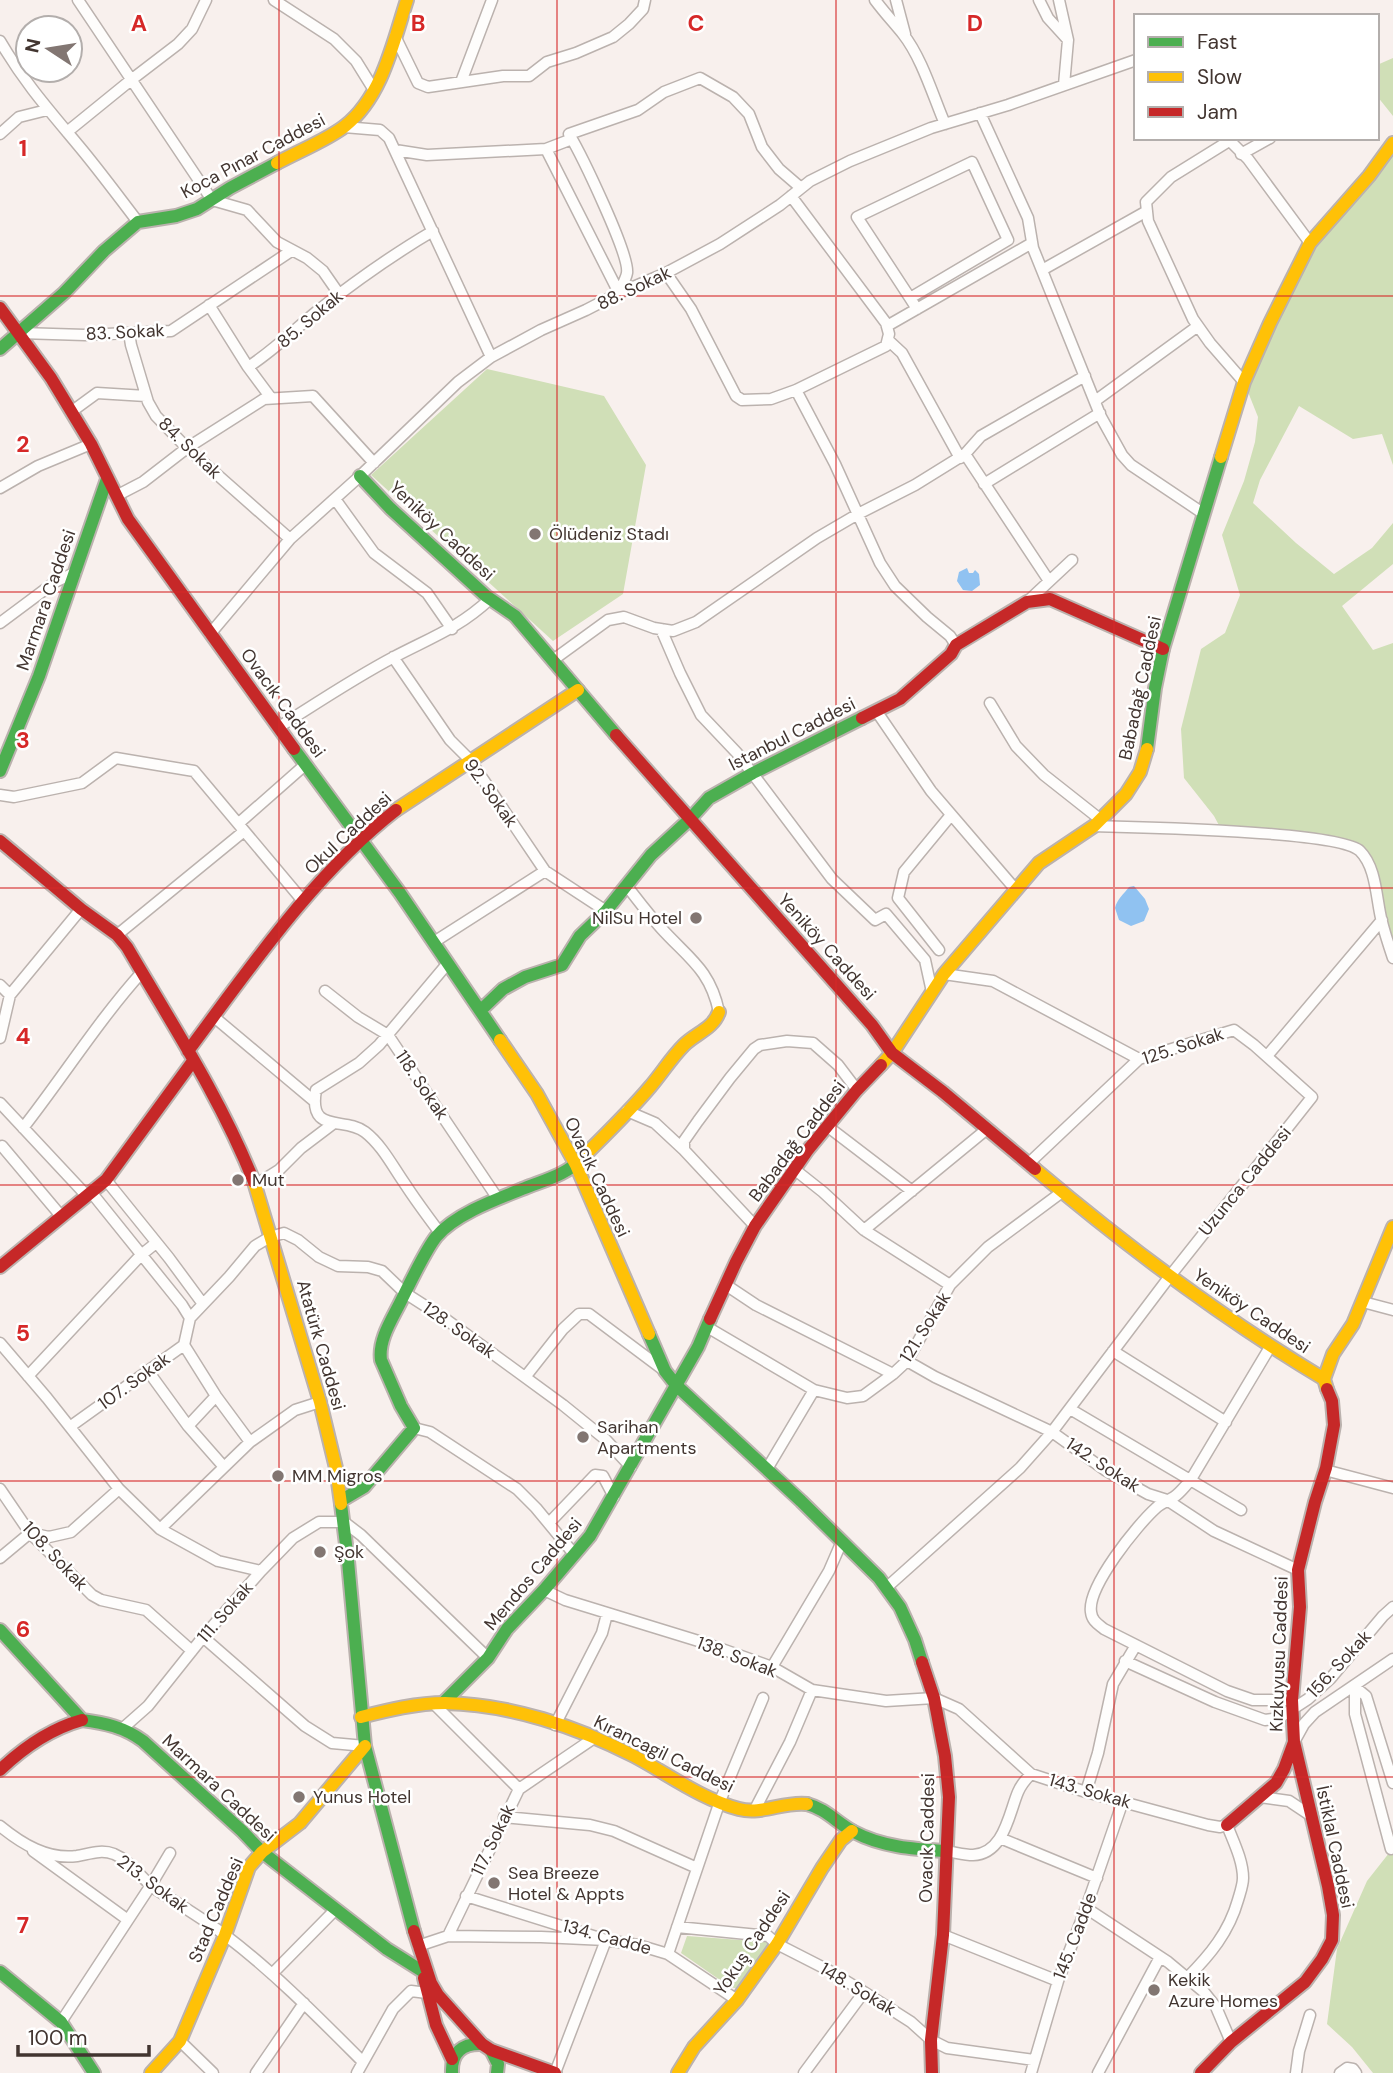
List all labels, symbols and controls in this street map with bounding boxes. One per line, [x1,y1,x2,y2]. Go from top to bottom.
text: A [131,8,147,38]
text: B [411,8,425,38]
text: C [688,8,704,38]
text: D [967,8,983,38]
north arrow [14,14,84,84]
legend [1134,14,1379,140]
text: Fast [1197,28,1237,56]
text: N [19,36,47,55]
text: Slow [1197,63,1242,91]
text: Jam [1197,98,1238,126]
street label: Koca Pınar Caddesi [177,108,329,204]
text: 1 [19,133,27,163]
street label: 88. Sokak [593,260,675,316]
street label: 85. Sokak [272,284,348,354]
street label: 83. Sokak [85,318,165,346]
street label: 84. Sokak [153,412,227,484]
text: 2 [16,429,30,459]
street label: Yeniköy Caddesi [384,476,500,586]
place label: Ölüdeniz Stadı [549,522,669,546]
street label: Marmara Caddesi [11,526,81,674]
marker: Ölüdeniz Stadı [527,526,543,542]
street label: Babadağ Caddesi [1113,614,1167,762]
street label: Ovacık Caddesi [235,643,331,763]
street label: Istanbul Caddesi [725,692,859,776]
text: 3 [16,725,30,755]
street label: 92. Sokak [459,754,523,832]
street label: Okul Caddesi [299,786,397,880]
street label: Yeniköy Caddesi [773,889,881,1005]
place label: NilSu Hotel [592,906,682,930]
marker: NilSu Hotel [688,910,704,926]
text: 4 [16,1021,31,1051]
street label: 125. Sokak [1139,1022,1227,1070]
street label: 118. Sokak [390,1045,454,1125]
street label: Babadağ Caddesi [743,1075,851,1207]
street label: Ovacık Caddesi [559,1113,635,1241]
street label: Uzunca Caddesi [1193,1121,1297,1241]
place label: Mut [252,1168,285,1192]
marker: Mut [230,1172,246,1188]
street label: Yeniköy Caddesi [1189,1263,1315,1359]
street label: Atatürk Caddesi [291,1277,351,1413]
street label: 121. Sokak [894,1287,956,1367]
street label: 128. Sokak [418,1296,500,1364]
text: 5 [16,1318,30,1348]
street label: 107. Sokak [93,1347,175,1415]
place label: Sarihan Apartments [597,1415,696,1460]
marker: Sarihan Apartments [575,1429,591,1445]
street label: 142. Sokak [1061,1432,1145,1498]
place label: MM Migros [292,1464,383,1488]
marker: MM Migros [270,1468,286,1484]
street label: Mendos Caddesi [479,1513,587,1635]
street label: 108. Sokak [17,1516,93,1596]
place label: Şok [334,1540,364,1564]
marker: Şok [312,1544,328,1560]
street label: 111. Sokak [192,1576,258,1648]
street label: Kızkuyusu Caddesi [1264,1576,1294,1732]
text: 6 [16,1614,30,1644]
street label: 156. Sokak [1301,1625,1377,1703]
street label: 138. Sokak [693,1631,781,1683]
street label: Kırancagil Caddesi [590,1710,738,1798]
street label: Marmara Caddesi [157,1729,281,1847]
street label: 143. Sokak [1046,1768,1134,1814]
street label: Ovacık Caddesi [914,1773,940,1903]
street label: İstiklal Caddesi [1310,1783,1360,1911]
place label: Yunus Hotel [313,1785,411,1809]
marker: Yunus Hotel [291,1789,307,1805]
street label: 117. Sokak [465,1800,521,1880]
street label: 213. Sokak [112,1849,194,1919]
street label: Stad Caddesi [183,1854,249,1966]
place label: Sea Breeze Hotel & Appts [508,1861,625,1906]
marker: Sea Breeze Hotel & Appts [486,1875,502,1891]
street label: Yokuş Caddesi [708,1886,796,2000]
street label: 145. Cadde [1047,1889,1103,1983]
text: 7 [17,1910,29,1940]
street label: 134. Cadde [560,1914,654,1960]
street label: 148. Sokak [815,1957,901,2021]
place label: Kekik Azure Homes [1168,1968,1278,2013]
marker: Kekik Azure Homes [1146,1982,1162,1998]
scale bar [18,2014,149,2058]
text: 100 m [28,2024,88,2052]

